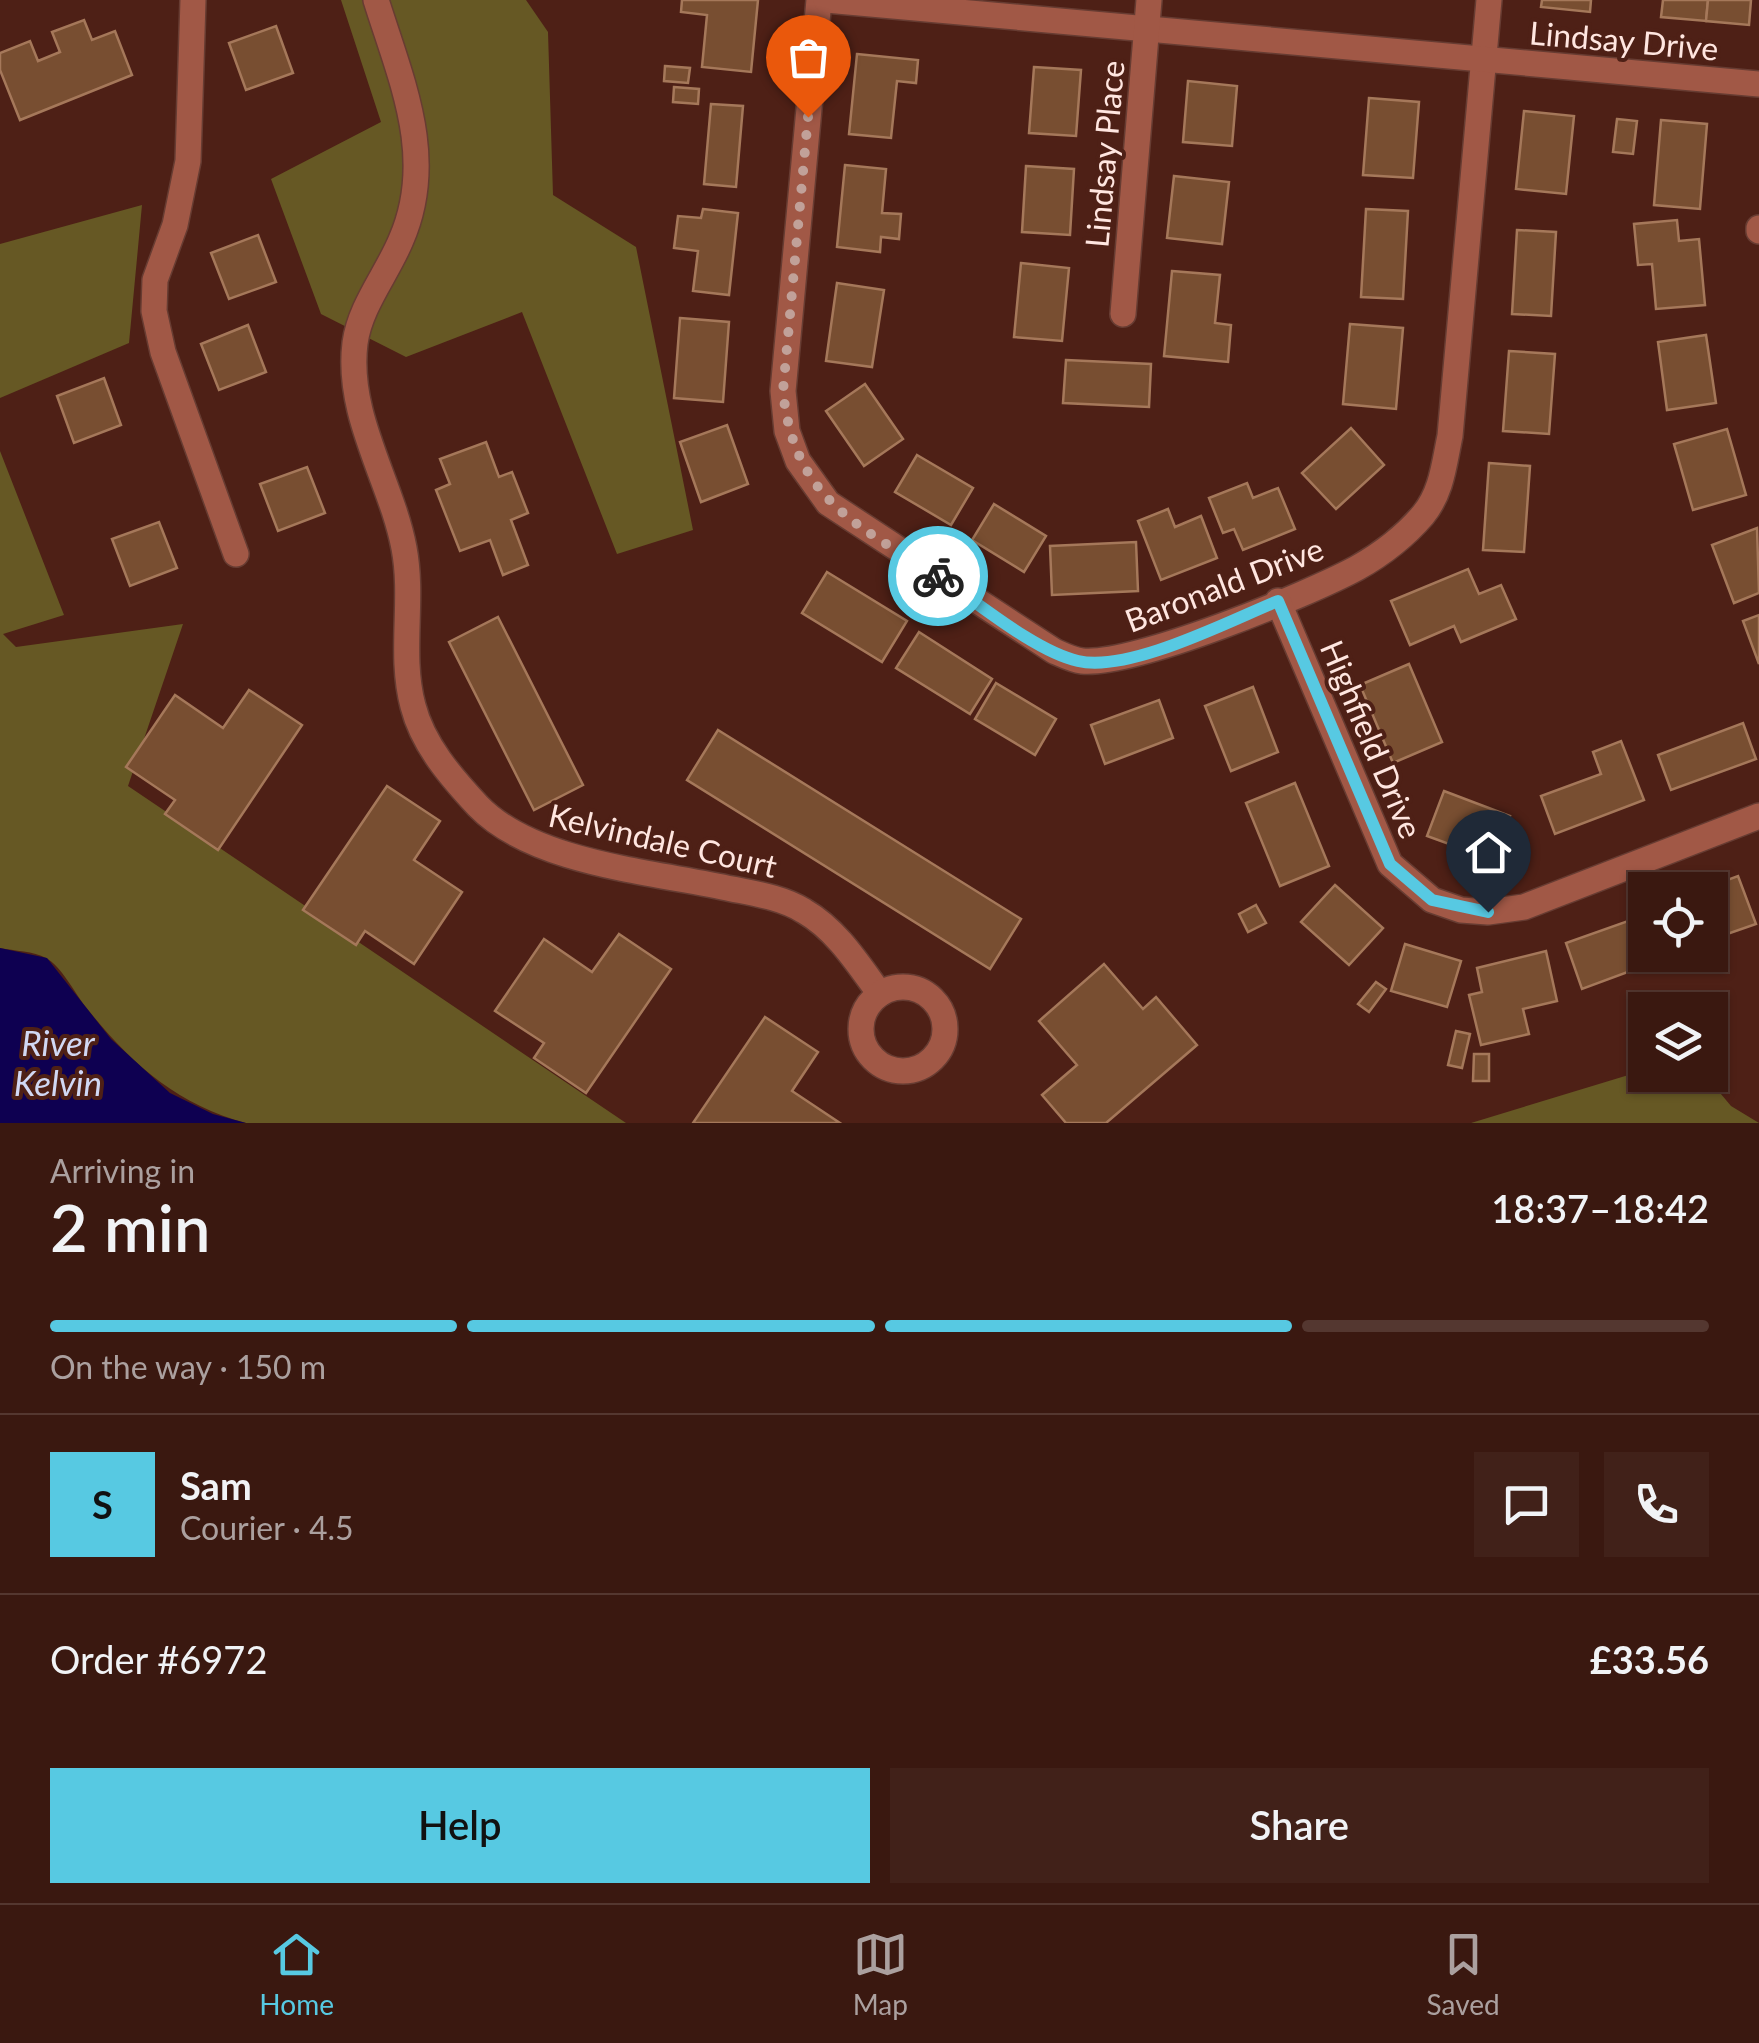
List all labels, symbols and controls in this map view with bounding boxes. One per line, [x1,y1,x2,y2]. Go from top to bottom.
street label: Lindsay Drive [1528,12,1720,68]
pin [766,15,851,118]
icon: bag [781,30,836,85]
street label: Lindsay Place [1076,59,1132,249]
courier [888,526,988,626]
street label: Baronald Drive [1119,528,1329,640]
icon: bike [911,549,966,604]
street label: Highfield Drive [1313,634,1431,844]
street label: Kelvindale Court [545,795,781,885]
pin [1446,810,1531,913]
icon: home [1461,825,1516,880]
map controls [1628,872,1728,1092]
button: locate [1628,872,1728,972]
button: layers [1628,992,1728,1092]
water label: River Kelvin [14,1021,102,1103]
text: Arriving in [50,1151,195,1190]
text: 18:37–18:42 [1491,1185,1709,1231]
text: 2 min [50,1188,210,1266]
text: On the way · 150 m [50,1347,326,1386]
button: chat [1474,1452,1579,1557]
button: phone [1604,1452,1709,1557]
text: Sam [180,1462,252,1508]
text: S [92,1481,113,1527]
text: Courier · 4.5 [180,1508,354,1547]
text: Order #6972 [50,1636,267,1682]
text: £33.56 [1590,1636,1709,1682]
button: Help [50,1768,870,1883]
button: Share [890,1768,1709,1883]
tab: Home [259,1927,334,2021]
tab: Map [853,1927,908,2021]
tab: Saved [1427,1927,1500,2021]

